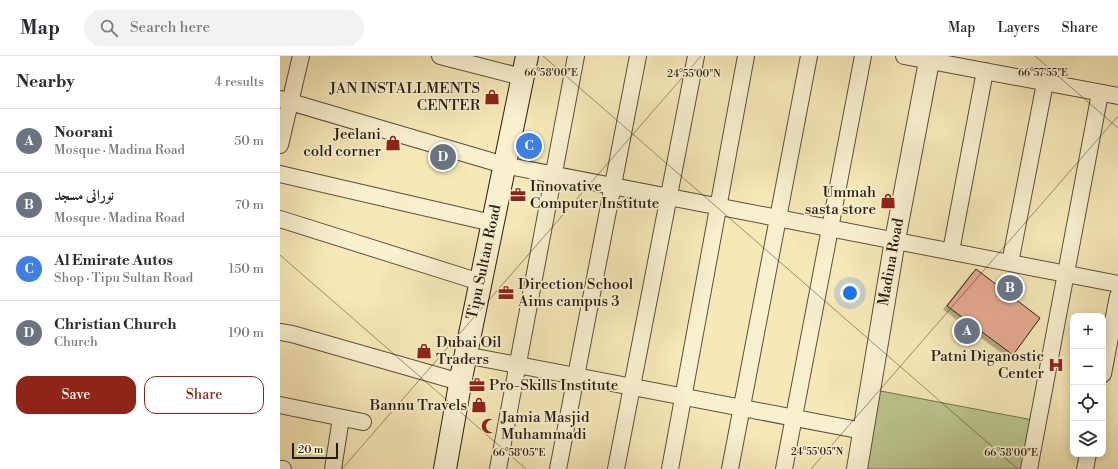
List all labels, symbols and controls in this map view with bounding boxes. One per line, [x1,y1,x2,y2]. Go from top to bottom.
search box [84,10,364,46]
text: Map [20,16,60,40]
icon: search [98,17,120,39]
text: Search here [130,18,210,37]
text: Map [948,19,975,37]
text: Layers [997,19,1040,37]
text: Share [1062,19,1098,37]
text: 66°58'00"E [524,67,578,79]
text: 66°57'55"E [1018,67,1068,79]
text: 24°55'00"N [667,68,721,80]
text: Nearby [16,71,75,93]
text: 4 results [214,74,264,90]
place label: JAN INSTALLMENTS CENTER [328,79,481,115]
shop icon: JAN INSTALLMENTS CENTER [483,88,501,106]
text: Noorani [54,123,113,142]
place label: Jeelani cold corner [303,125,382,161]
pin: C [516,131,542,161]
text: A [24,133,34,149]
text: 50 m [234,133,264,149]
shop icon: Jeelani cold corner [384,134,402,152]
text: Mosque · Madina Road [54,142,185,158]
pin: D [430,142,456,172]
place label: Innovative Computer Institute [530,177,659,213]
place label: Ummah sasta store [805,183,876,219]
text: نورانی مسجد [54,186,114,205]
office icon: Innovative Computer Institute [509,186,527,204]
shop icon: Ummah sasta store [879,192,897,210]
text: B [24,197,34,213]
text: 70 m [235,197,264,213]
street label: Tipu Sultan Road [463,202,506,321]
text: Mosque · Madina Road [54,210,185,226]
street label: Madina Road [874,216,908,307]
text: Al Emirate Autos [54,251,173,270]
text: C [24,261,34,277]
text: 150 m [229,261,264,277]
text: Shop · Tipu Sultan Road [54,270,193,286]
pin: B [997,273,1023,303]
place label: Direction School Aims campus 3 [517,275,634,311]
your location [840,283,860,303]
office icon: Direction School Aims campus 3 [497,284,515,302]
map controls [1070,313,1106,457]
button: + [1070,313,1106,349]
text: Christian Church [54,315,177,334]
pin: A [954,316,980,346]
text: D [24,325,34,341]
text: 190 m [228,325,264,341]
place label: Dubai Oil Traders [436,333,502,369]
text: Church [54,334,98,350]
shop icon: Dubai Oil Traders [415,342,433,360]
place label: Patni Diganostic Center [931,347,1045,383]
button: − [1070,349,1106,385]
hospital icon: Patni Diganostic Center [1047,356,1065,374]
button: Save [16,376,136,414]
button: Share [144,376,264,414]
office icon: Pro-Skills Institute [468,376,486,394]
place label: Pro-Skills Institute [489,376,618,395]
button: locate [1070,385,1106,421]
place label: Bannu Travels [369,396,467,415]
shop icon: Bannu Travels [470,396,488,414]
place label: Jamia Masjid Muhammadi [500,408,590,444]
mosque icon: Jamia Masjid Muhammadi [480,417,498,435]
button: layers [1070,421,1106,457]
scale bar [292,441,338,460]
text: 20 m [298,443,323,457]
text: 24°55'05"N [791,446,844,458]
text: 66°58'05"E [493,447,545,459]
text: 66°58'00"E [984,447,1038,459]

